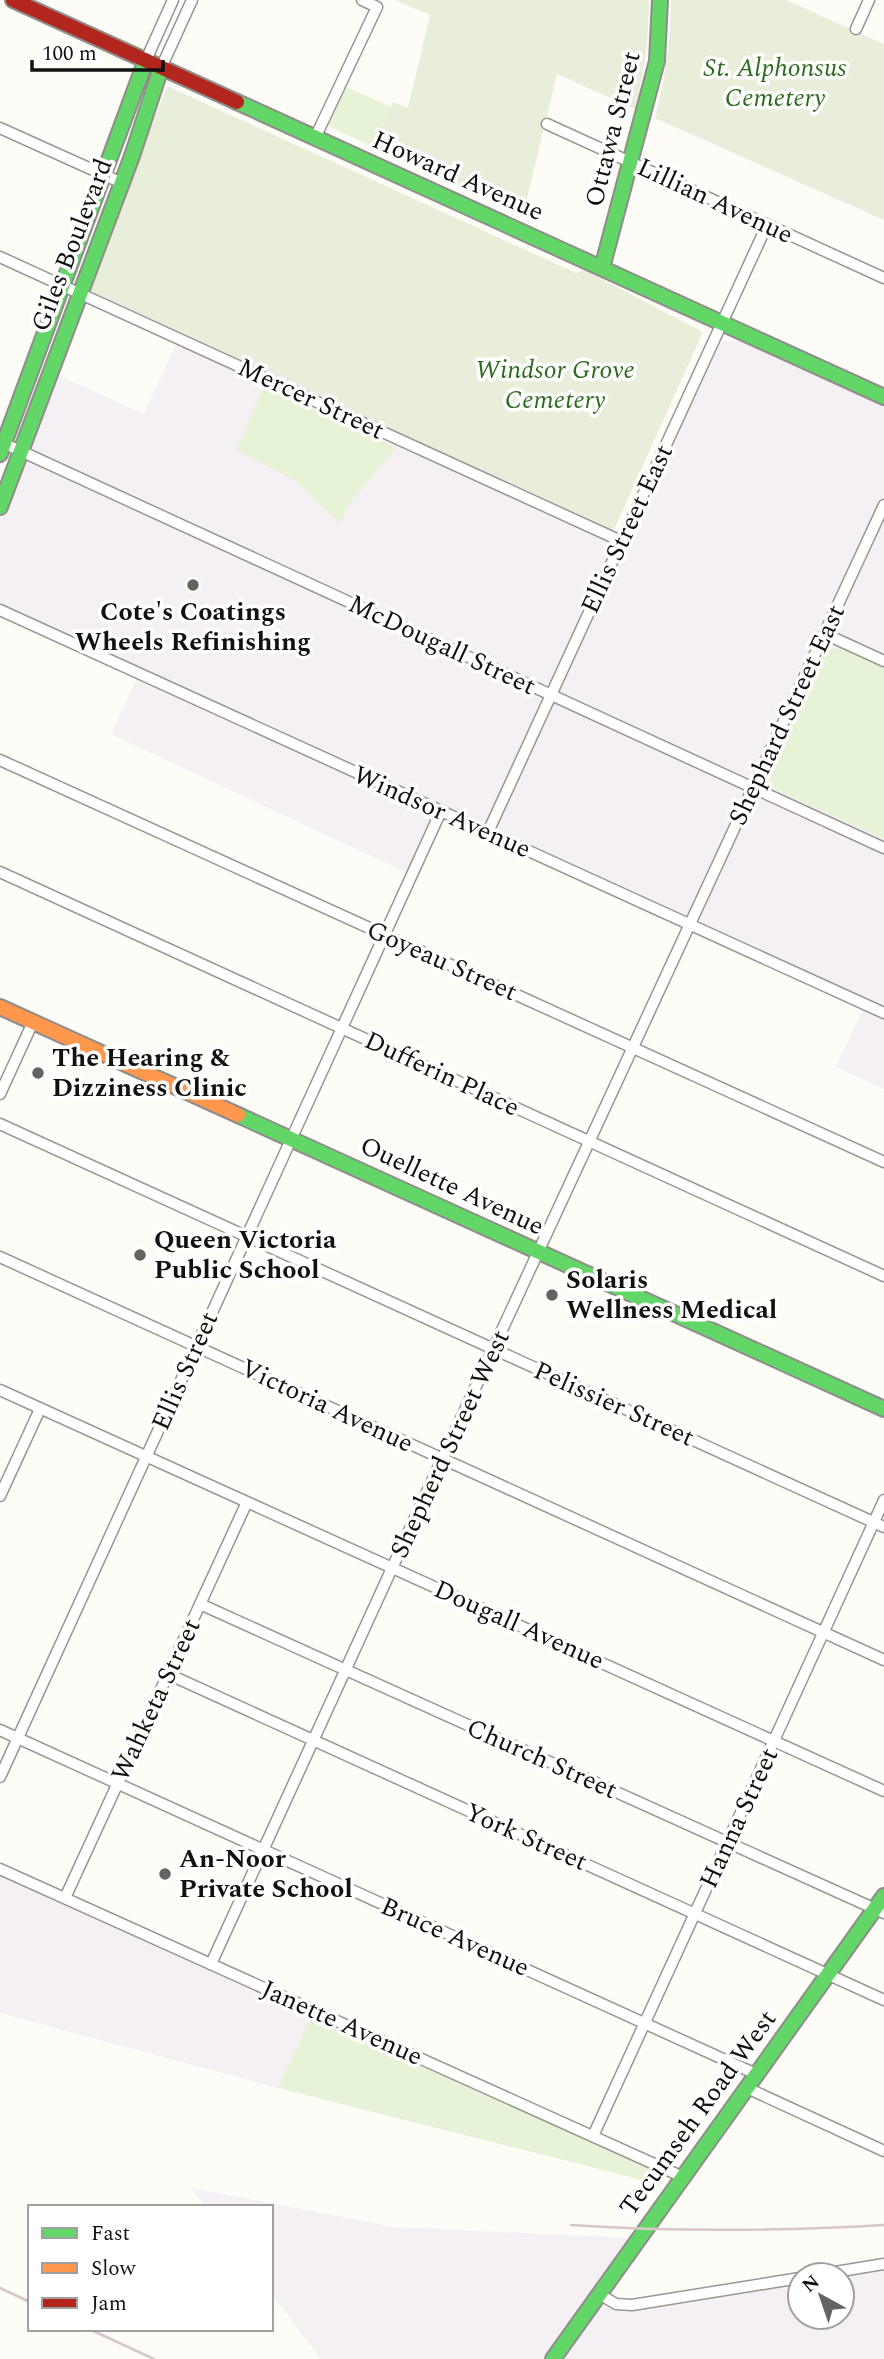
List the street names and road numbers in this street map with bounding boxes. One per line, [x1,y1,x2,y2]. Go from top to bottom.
street label: Ottawa Street [574,47,652,211]
street label: Howard Avenue [366,120,550,232]
street label: Lillian Avenue [630,147,800,255]
street label: Giles Boulevard [21,153,123,337]
street label: Mercer Street [231,348,391,450]
street label: Ellis Street East [570,438,684,620]
street label: McDougall Street [342,584,542,706]
street label: Shephard Street East [718,598,856,832]
street label: Windsor Avenue [347,755,537,869]
street label: Goyeau Street [360,910,524,1012]
street label: Dufferin Place [358,1021,526,1127]
street label: Ouellette Avenue [353,1126,551,1246]
street label: Ellis Street [141,1305,229,1437]
street label: Shepherd Street West [380,1323,520,1565]
street label: Victoria Avenue [234,1348,420,1464]
street label: Pelissier Street [527,1351,701,1457]
street label: Dougall Avenue [427,1570,611,1680]
street label: Wahketa Street [101,1612,211,1788]
street label: Church Street [460,1708,624,1810]
street label: Hanna Street [689,1741,789,1895]
street label: York Street [458,1792,594,1882]
street label: Bruce Avenue [374,1886,536,1988]
street label: Janette Avenue [255,1970,429,2076]
street label: Tecumseh Road West [609,2002,787,2224]

